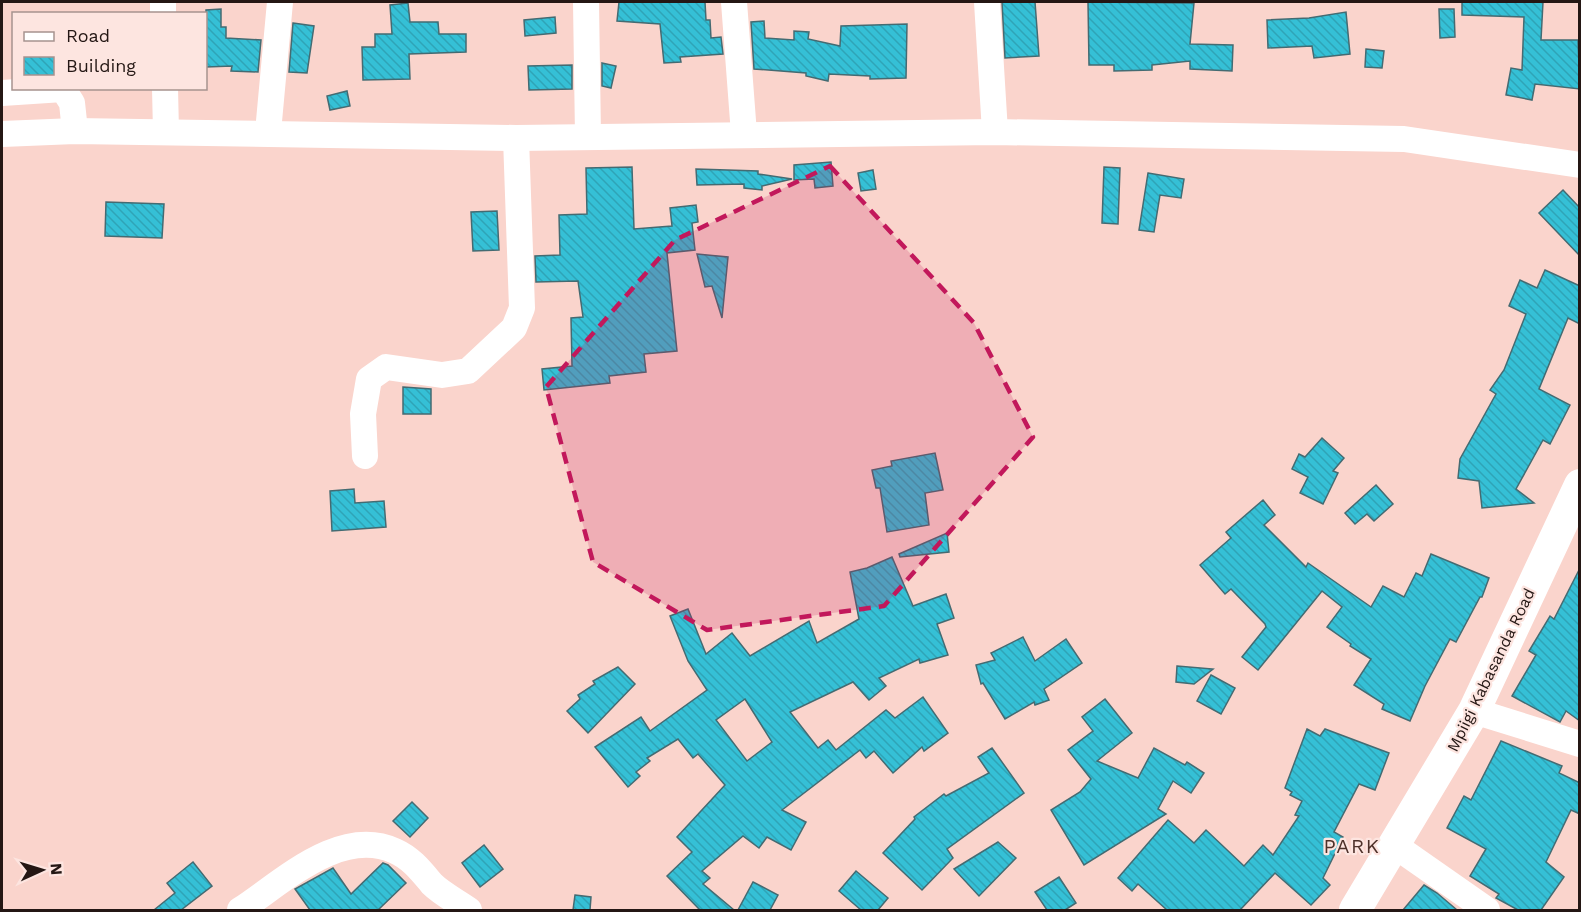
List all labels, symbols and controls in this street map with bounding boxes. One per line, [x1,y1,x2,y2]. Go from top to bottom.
legend [12,12,207,90]
text: Road [66,25,110,46]
text: Building [66,55,136,76]
street label: Mpiigi Kabasanda Road [1443,585,1539,755]
district label: PARK [1324,834,1380,858]
north arrow [12,840,72,900]
text: N [47,862,66,876]

